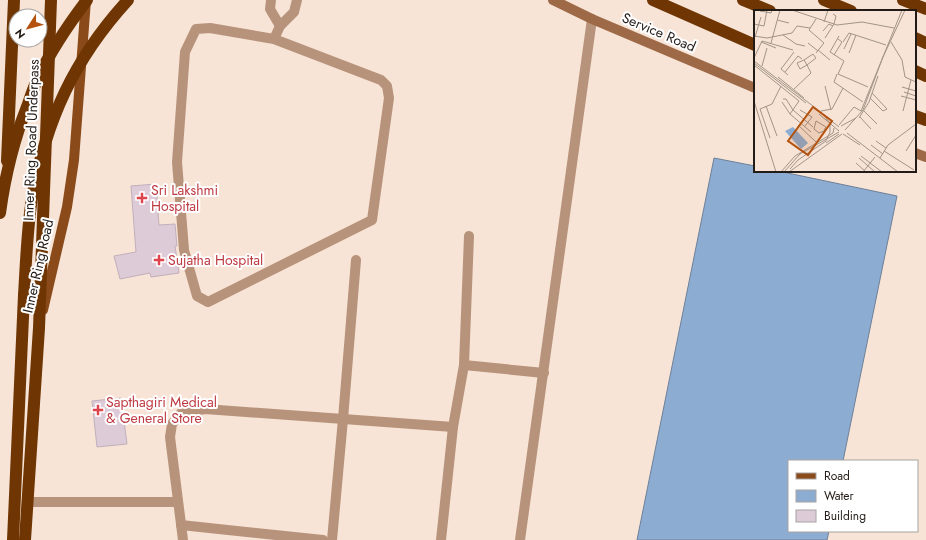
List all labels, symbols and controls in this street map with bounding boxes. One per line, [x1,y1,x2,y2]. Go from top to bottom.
north arrow [8,8,48,48]
street label: Service Road [619,8,699,56]
inset map [754,10,916,172]
text: N [11,26,29,42]
street label: Inner Ring Road Underpass [18,58,44,221]
place label: Sri Lakshmi Hospital [151,180,218,216]
marker: Sri Lakshmi Hospital [136,192,148,204]
street label: Inner Ring Road [18,217,58,315]
place label: Sujatha Hospital [168,250,263,270]
marker: Sujatha Hospital [153,254,165,266]
place label: Sapthagiri Medical & General Store [106,392,217,428]
marker: Sapthagiri Medical & General Store [93,405,103,415]
legend [788,460,918,532]
text: Road [824,467,850,485]
text: Water [824,487,855,505]
text: Building [824,507,866,525]

